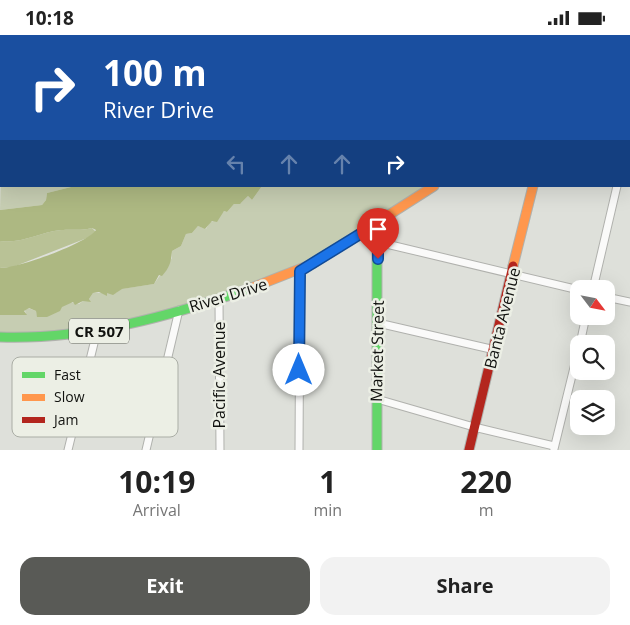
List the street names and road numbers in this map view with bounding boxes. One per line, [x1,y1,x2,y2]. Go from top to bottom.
street label: Banta Avenue [479,265,525,371]
street label: River Drive [186,273,270,317]
street label: Market Street [365,300,389,402]
road number: CR 507 [69,319,129,343]
street label: Pacific Avenue [208,321,230,429]

